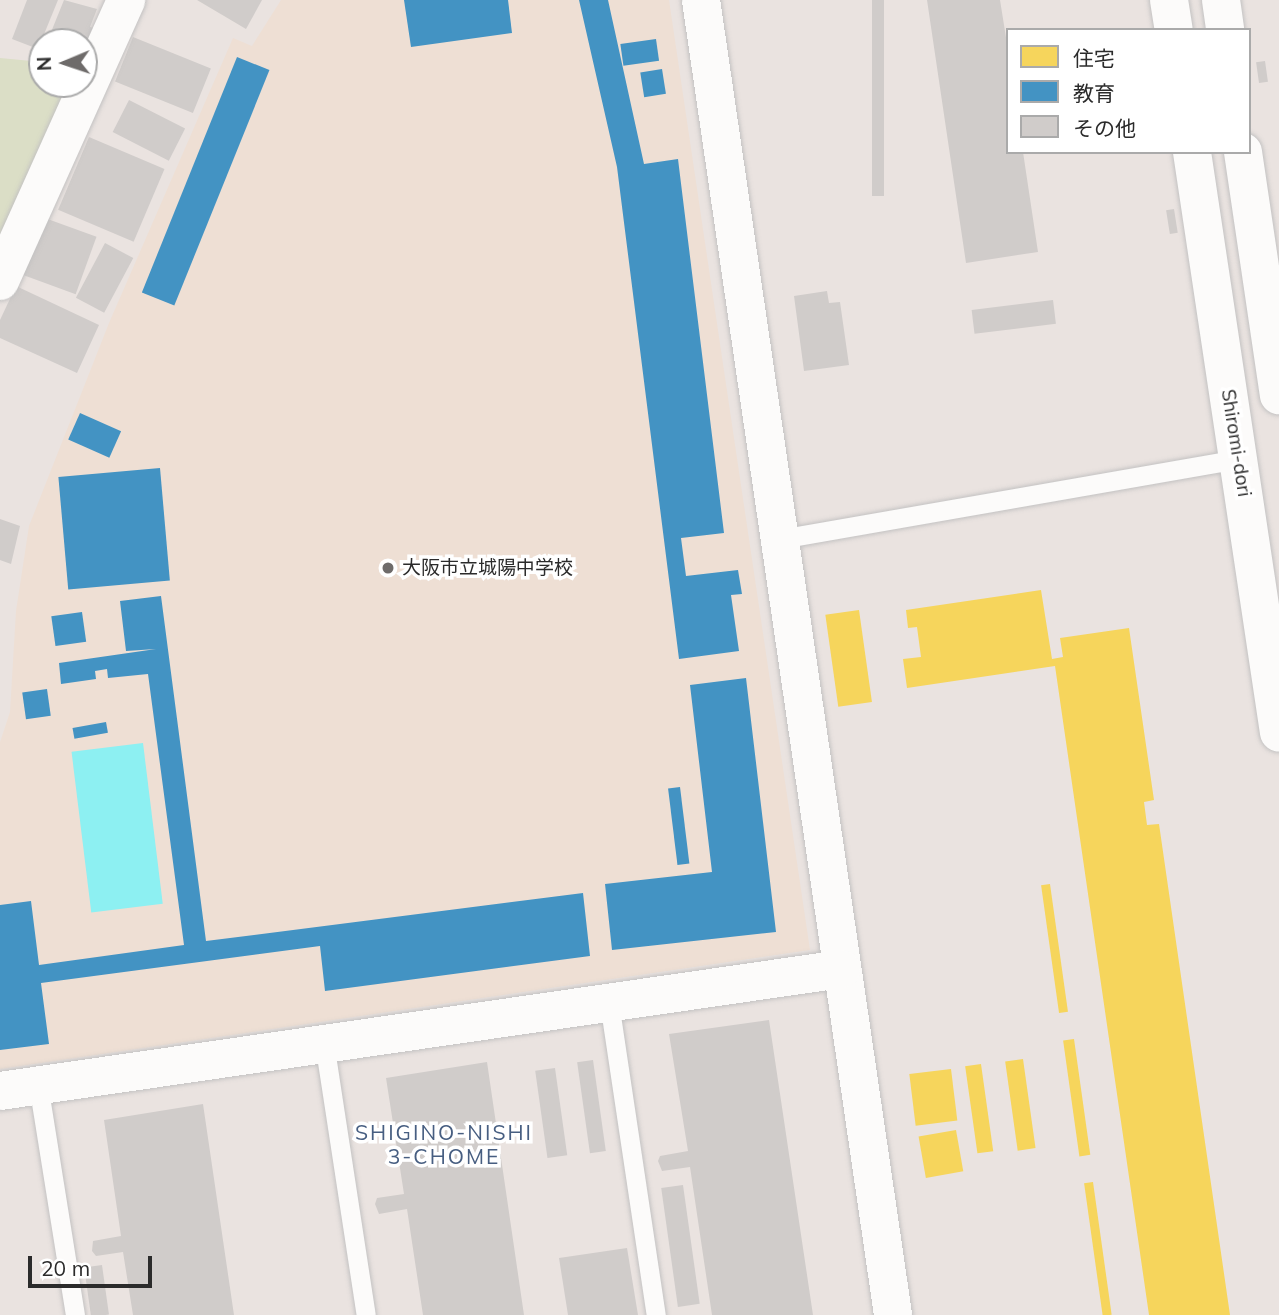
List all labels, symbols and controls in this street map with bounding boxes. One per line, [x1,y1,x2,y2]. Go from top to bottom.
north arrow [28,28,98,98]
legend [1006,28,1251,154]
text: 住宅 [1073,45,1115,71]
text: N [32,56,56,71]
text: 教育 [1073,80,1115,106]
text: その他 [1073,115,1136,141]
street label: Shiromi-dori [1216,388,1256,498]
place label: 大阪市立城陽中学校 [402,557,573,579]
marker: 大阪市立城陽中学校 [380,560,396,576]
district label: SHIGINO-NISHI 3-CHOME [357,1119,531,1169]
scale bar [32,1242,156,1286]
text: 20 m [41,1255,90,1281]

